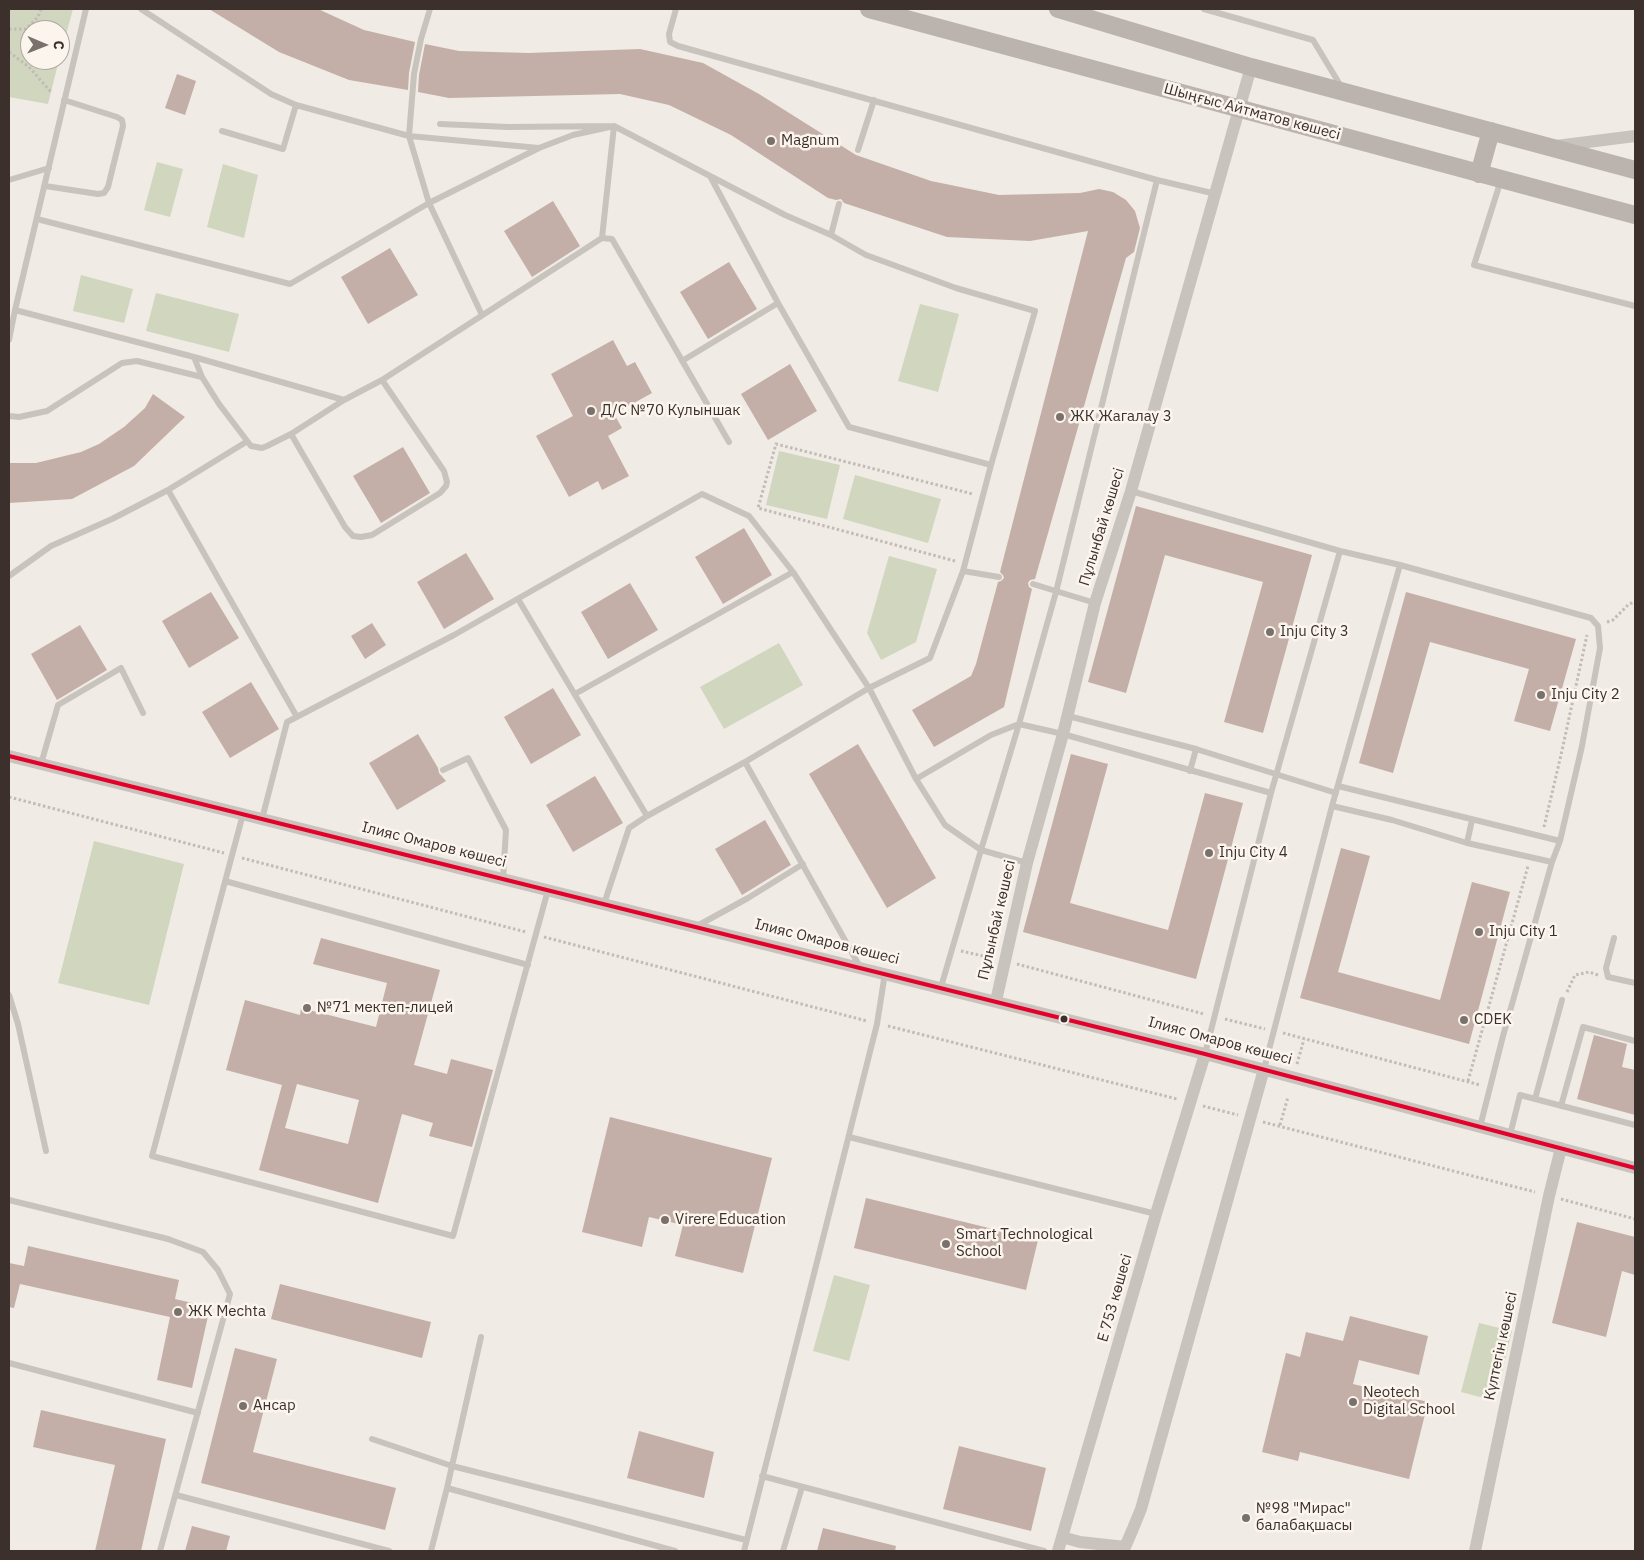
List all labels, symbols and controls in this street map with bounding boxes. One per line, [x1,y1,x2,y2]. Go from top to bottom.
north arrow [20,20,70,70]
text: С [50,41,68,50]
street label: Шыңғыс Айтматов көшесі [1162,80,1342,144]
place label: Magnum [781,132,839,150]
marker: Magnum [765,135,777,147]
place label: Д/С №70 Кулыншак [601,402,741,420]
marker: Д/С №70 Кулыншак [585,405,597,417]
place label: ЖК Жагалау 3 [1070,408,1172,426]
marker: ЖК Жагалау 3 [1054,411,1066,423]
street label: Пұлынбай көшесі [1075,466,1129,588]
place label: Inju City 3 [1280,623,1349,641]
marker: Inju City 3 [1264,626,1276,638]
place label: Inju City 2 [1551,686,1620,704]
marker: Inju City 2 [1535,689,1547,701]
street label: Ілияс Омаров көшесі [360,818,508,872]
place label: Inju City 4 [1219,844,1288,862]
marker: Inju City 4 [1203,847,1215,859]
street label: Пұлынбай көшесі [974,858,1020,982]
street label: Ілияс Омаров көшесі [753,915,901,969]
place label: Inju City 1 [1489,923,1558,941]
marker: Inju City 1 [1473,926,1485,938]
place label: №71 мектеп-лицей [317,999,453,1017]
marker: №71 мектеп-лицей [301,1002,313,1014]
place label: CDEK [1474,1011,1512,1029]
street label: Ілияс Омаров көшесі [1146,1013,1294,1069]
unlabelled marker [1059,1014,1069,1024]
marker: CDEK [1458,1014,1470,1026]
place label: Virere Education [675,1211,786,1229]
marker: Virere Education [659,1214,671,1226]
place label: Smart Technological School [956,1226,1093,1261]
marker: Smart Technological School [940,1238,952,1250]
street label: Е 753 көшесі [1094,1252,1136,1344]
street label: Күлтегін көшесі [1481,1290,1521,1402]
place label: ЖК Mechta [188,1303,266,1321]
marker: ЖК Mechta [172,1306,184,1318]
place label: Neotech Digital School [1363,1384,1455,1419]
marker: Neotech Digital School [1347,1396,1359,1408]
place label: Ансар [253,1397,296,1415]
marker: Ансар [237,1400,249,1412]
place label: №98 "Мирас" балабақшасы [1256,1500,1352,1535]
marker: №98 "Мирас" балабақшасы [1240,1512,1252,1524]

